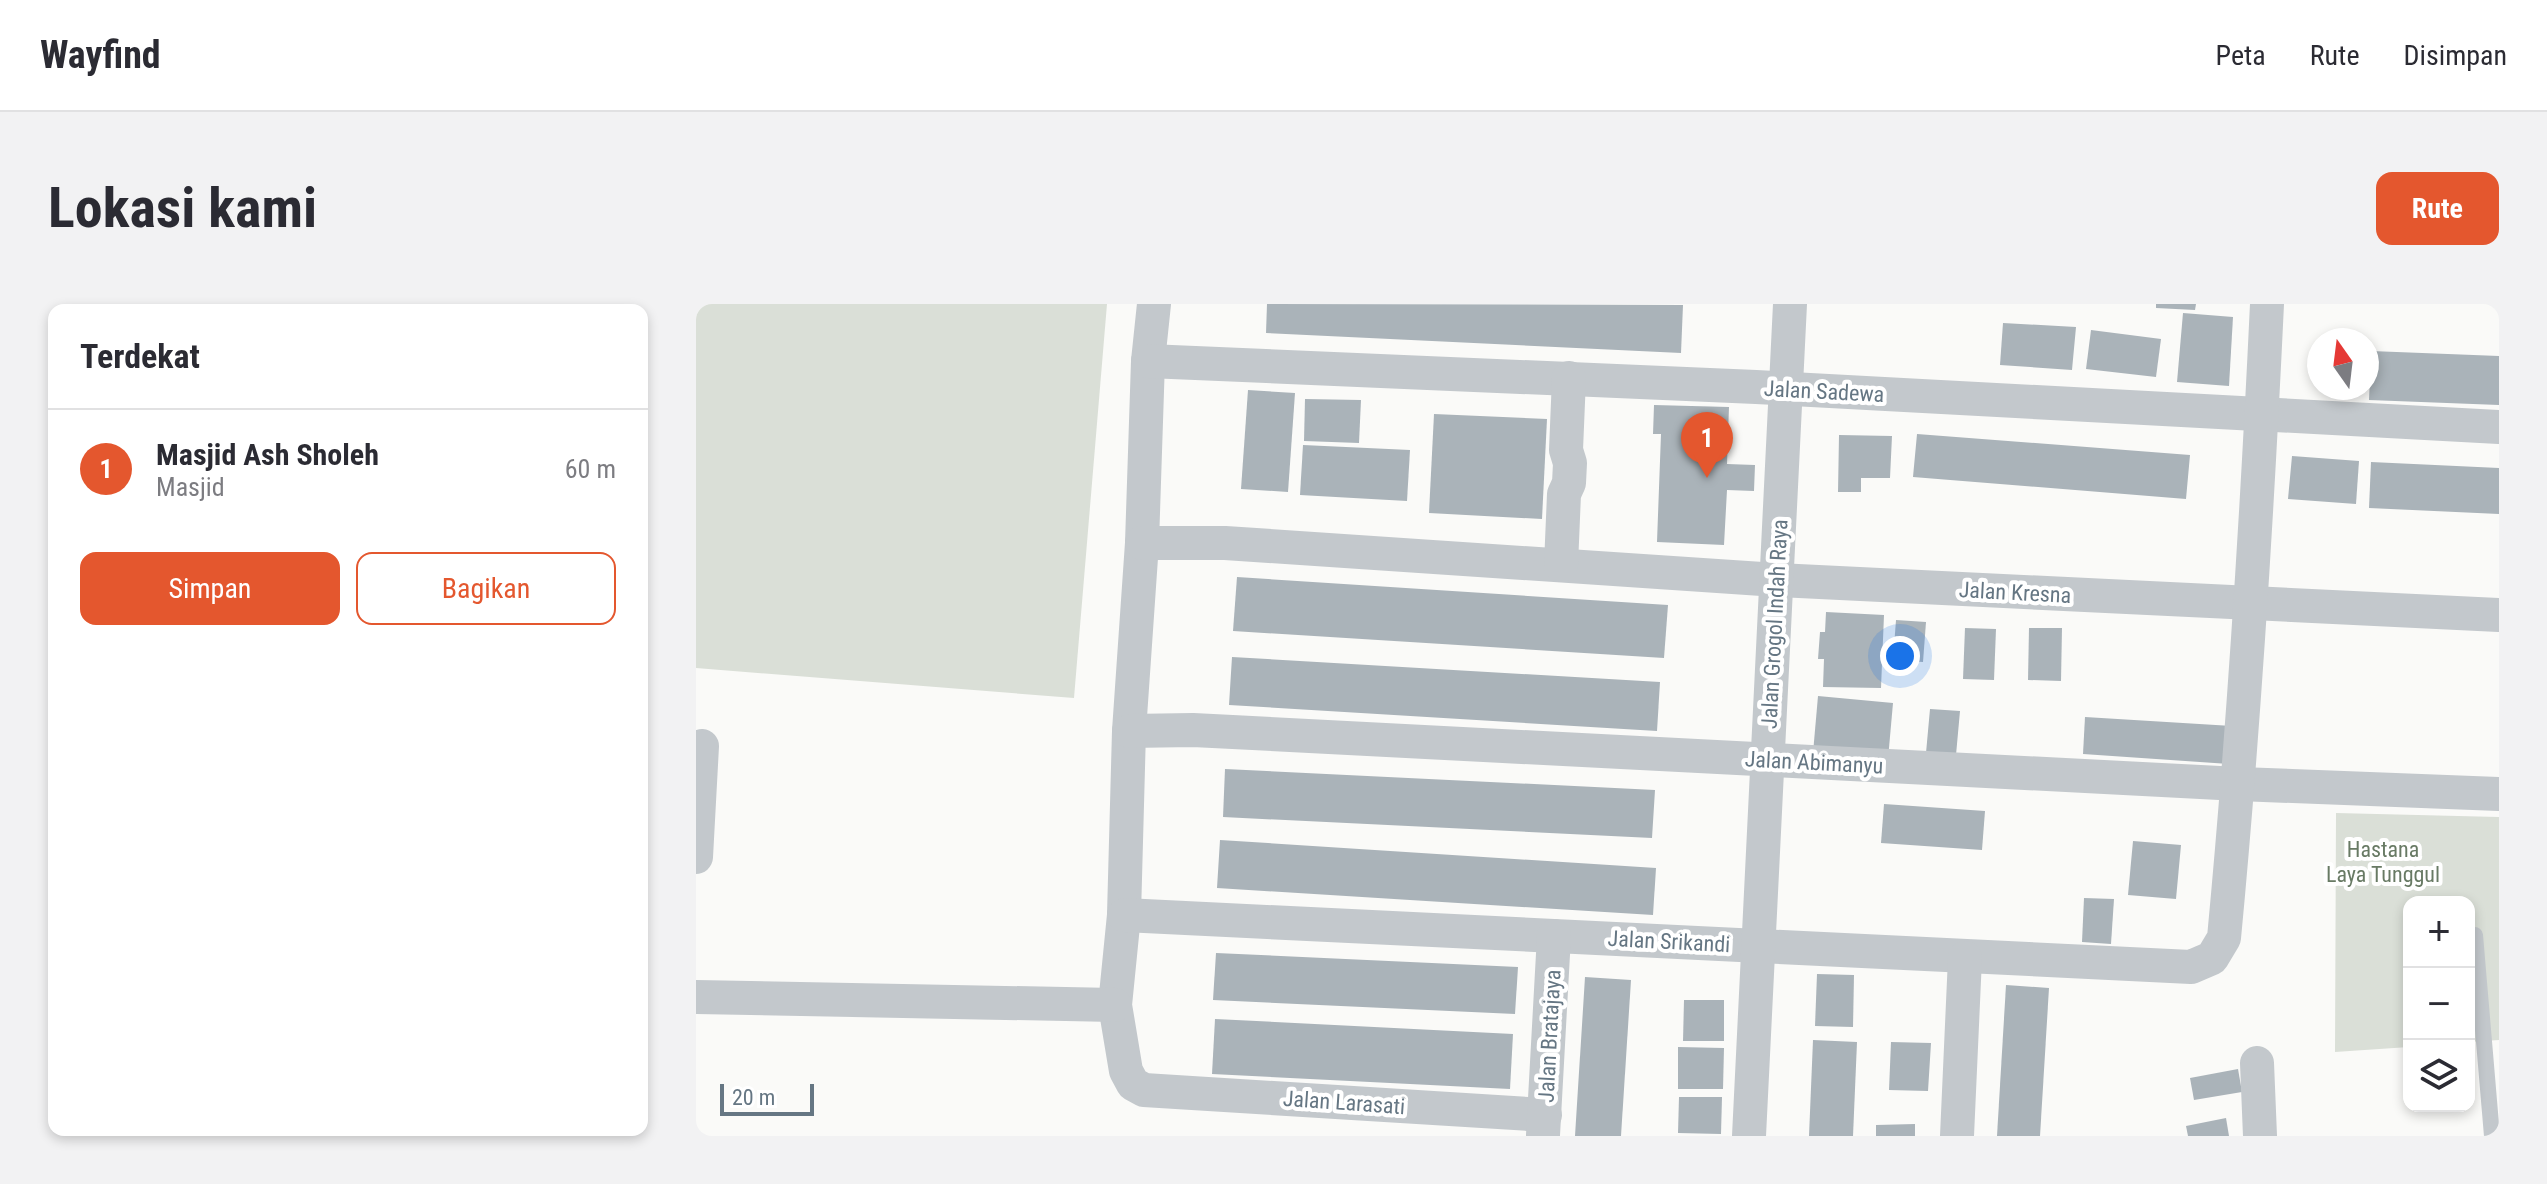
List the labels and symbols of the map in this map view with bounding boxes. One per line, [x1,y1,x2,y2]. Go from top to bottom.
north arrow [2307,328,2379,400]
street label: Jalan Sadewa [1763,376,1885,407]
pin: 1 [1681,412,1733,478]
street label: Jalan Grogol Indah Raya [1757,519,1792,729]
street label: Jalan Kresna [1958,577,2072,608]
your location [1880,636,1920,676]
street label: Jalan Abimanyu [1744,746,1884,779]
park label: Hastana Laya Tunggul [2326,837,2440,887]
street label: Jalan Srikandi [1607,926,1731,957]
street label: Jalan Bratajaya [1534,969,1565,1103]
scale bar [720,1080,814,1116]
street label: Jalan Larasati [1282,1086,1406,1119]

